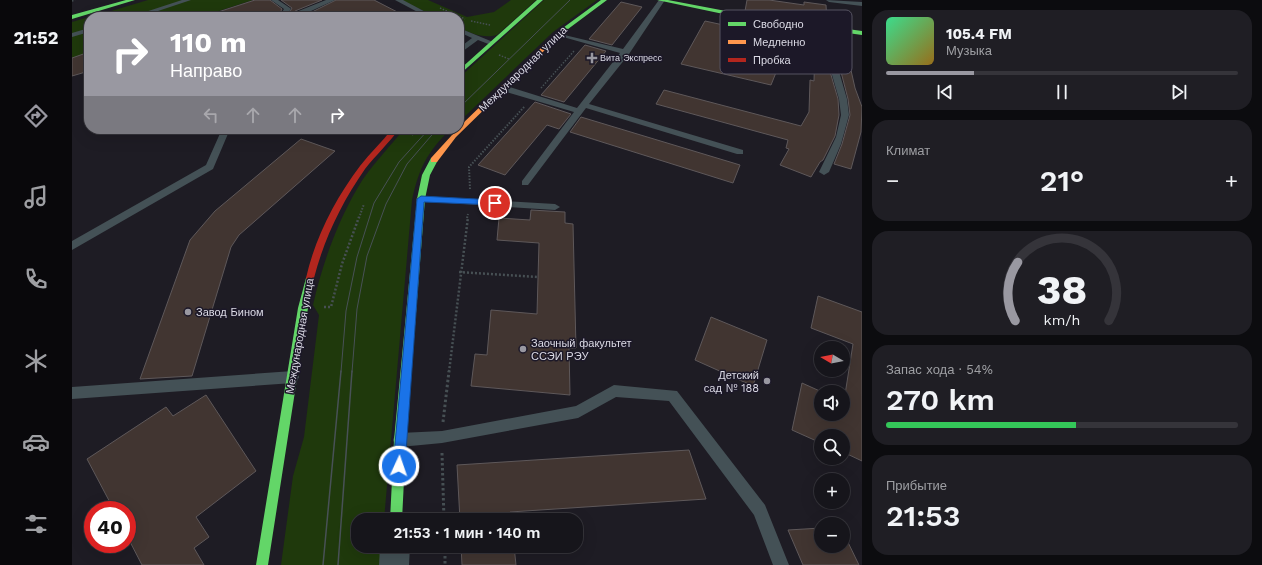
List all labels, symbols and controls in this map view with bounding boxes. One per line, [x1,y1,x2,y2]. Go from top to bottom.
legend [720,10,852,74]
text: Свободно [753,18,804,31]
street label: Международная улица [476,23,570,114]
text: 105.4 FM [946,25,1012,43]
text: 110 m [170,26,247,59]
text: 21:52 [13,27,59,48]
icon: right [104,28,156,80]
text: Медленно [753,36,805,49]
text: Музыка [946,43,992,58]
marker: Вита Экспресс [587,53,597,63]
place label: Вита Экспресс [600,53,663,63]
text: Пробка [753,54,791,67]
text: Направо [170,60,242,81]
icon: previous [934,81,956,103]
icon: pause [1051,81,1073,103]
icon: next [1168,81,1190,103]
icon: directions [22,102,50,130]
icon: left [200,104,222,126]
icon: ahead [242,104,264,126]
icon: ahead [284,104,306,126]
icon: right [326,104,348,126]
text: Климат [886,143,930,158]
text: 21° [1040,163,1084,198]
text: − [886,168,899,193]
text: + [1225,168,1238,193]
icon: music [22,183,50,211]
pin [478,186,512,220]
icon: arrive [484,192,506,214]
text: 38 [1037,264,1087,313]
icon: phone [22,265,50,293]
street label: Международная улица [283,276,317,395]
place label: Завод Бином [196,306,264,319]
marker: Завод Бином [183,307,193,317]
text: km/h [1044,311,1080,327]
place label: Заочный факультет ССЭИ РЭУ [531,337,632,363]
north arrow [814,341,850,377]
map controls [814,341,850,553]
marker: Заочный факультет ССЭИ РЭУ [518,344,528,354]
icon: climate [22,347,50,375]
text: Запас хода · 54% [886,362,993,377]
place label: Детский сад № 188 [704,369,759,395]
marker: Детский сад № 188 [762,376,772,386]
text: 270 km [886,382,995,417]
button: sound [814,385,850,421]
icon: car [22,428,50,456]
button: search [814,429,850,465]
position arrow [378,445,420,487]
button: + [814,473,850,509]
text: Прибытие [886,478,947,493]
text: 21:53 [886,498,960,533]
speed limit sign: 40 [84,501,136,553]
icon: filters [22,510,50,538]
button: − [814,517,850,553]
text: 21:53 · 1 мин · 140 m [393,524,541,542]

